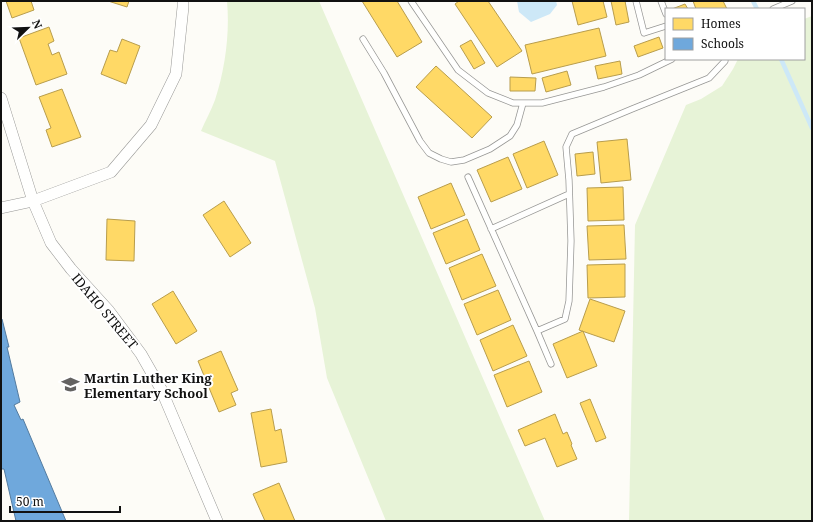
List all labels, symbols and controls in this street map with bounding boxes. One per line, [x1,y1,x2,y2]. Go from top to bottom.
north arrow [8,8,48,48]
legend [665,8,805,60]
text: Homes [701,15,741,32]
text: N [29,17,46,31]
text: Schools [701,35,744,52]
street label: IDAHO STREET [68,269,142,353]
place label: Martin Luther King Elementary School [84,369,212,402]
school or university icon: Martin Luther King Elementary School [61,375,81,395]
scale bar [10,488,120,514]
text: 50 m [16,493,44,510]

